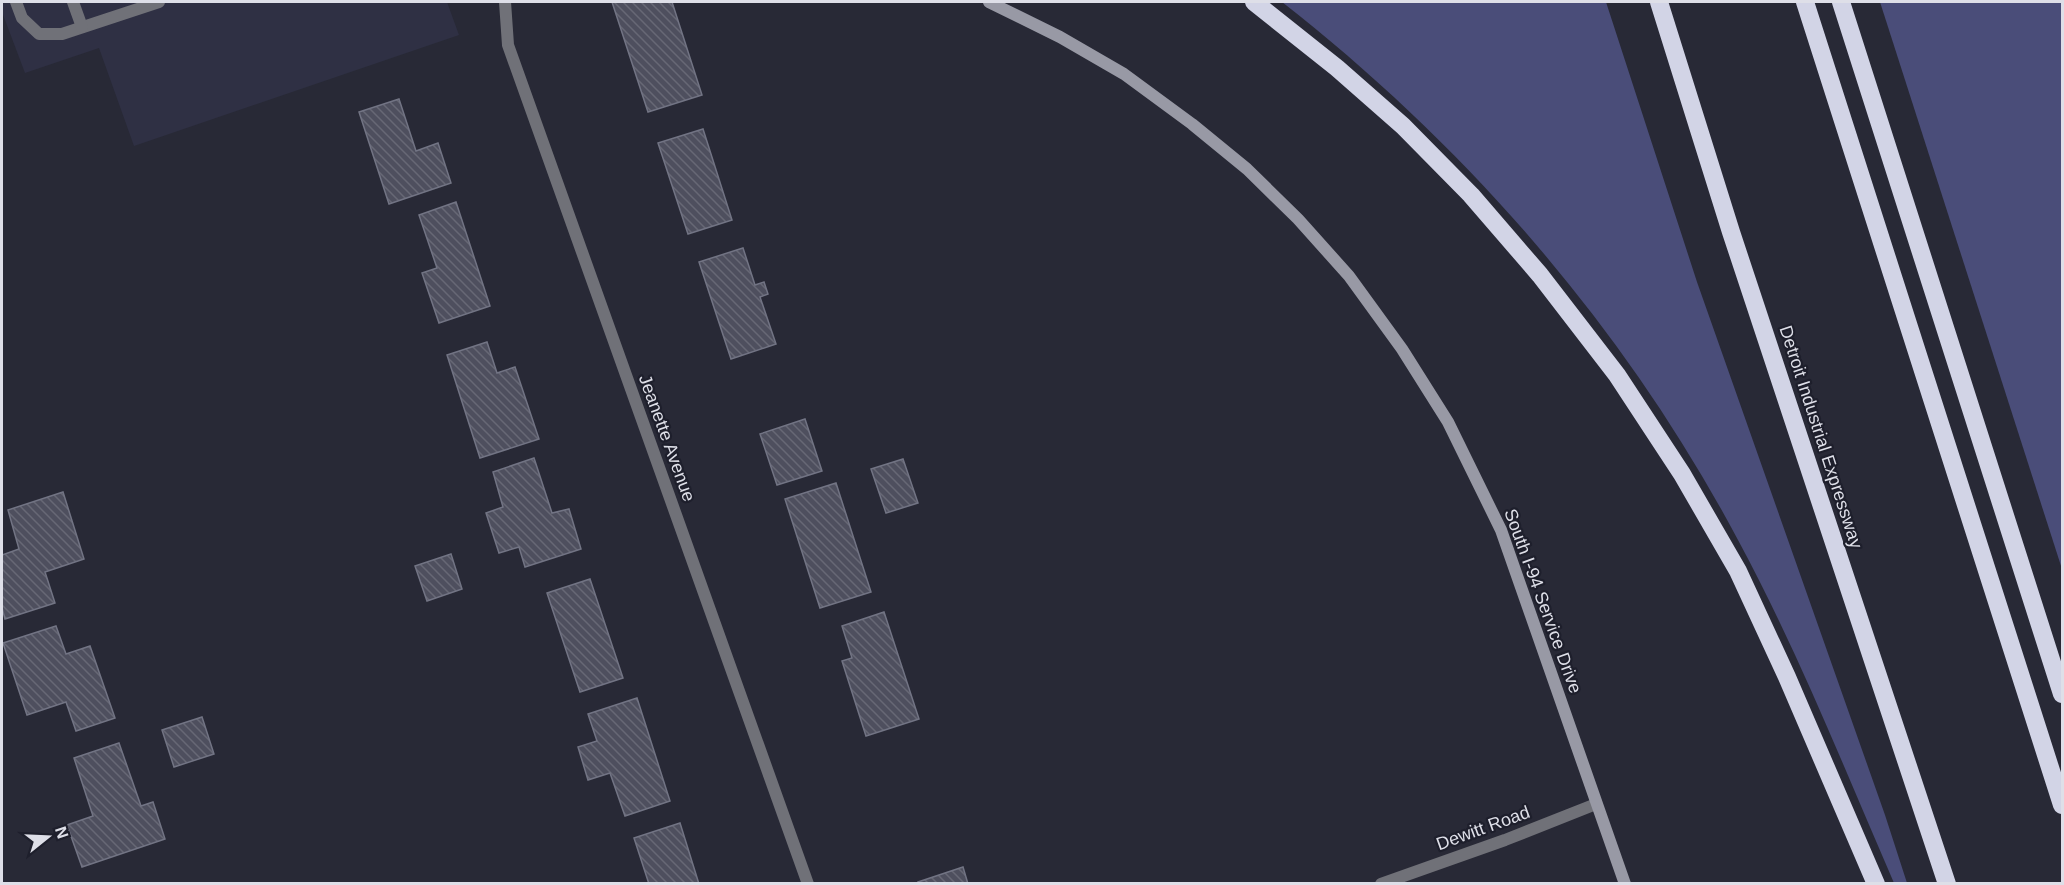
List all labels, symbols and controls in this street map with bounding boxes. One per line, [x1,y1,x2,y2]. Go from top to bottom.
street label: Detroit Industrial Expressway [1775,323,1867,551]
street label: Jeanette Avenue [635,372,699,504]
street label: South I-94 Service Drive [1500,506,1586,696]
street label: Dewitt Road [1434,802,1532,854]
north arrow [18,807,78,867]
text: N [52,824,72,841]

